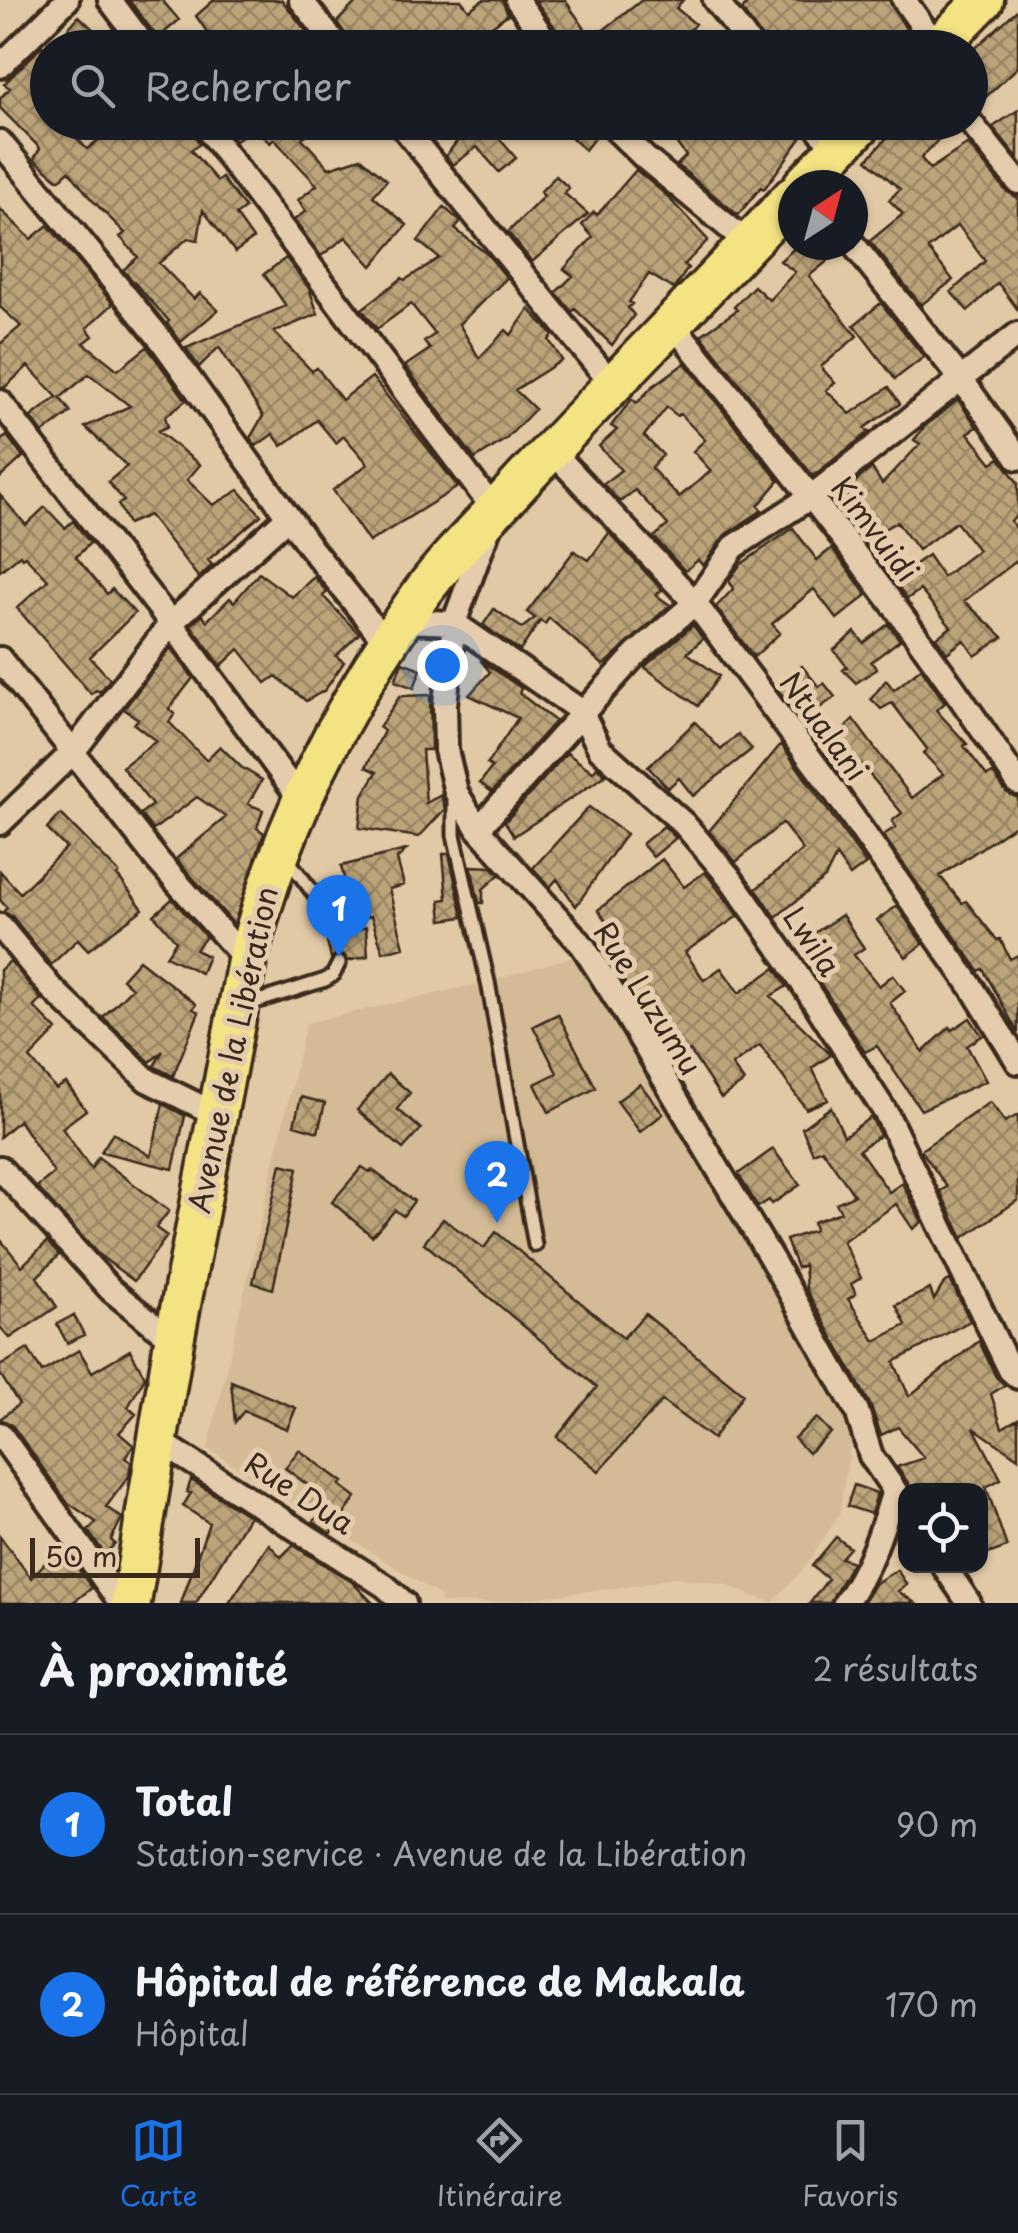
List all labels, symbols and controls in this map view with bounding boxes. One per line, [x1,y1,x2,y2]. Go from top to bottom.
search box [30,30,988,140]
text: Rechercher [145,57,351,114]
icon: search [65,58,120,113]
north arrow [778,170,868,260]
street label: Kimvuidi [821,466,931,591]
your location [417,640,468,691]
street label: Ntualani [770,662,880,789]
pin: 1 [306,874,372,957]
street label: Avenue de la Libération [175,882,288,1217]
street label: Lwila [773,897,853,985]
street label: Rue Luzumu [584,912,714,1083]
pin: 2 [464,1140,530,1223]
street label: Rue Dua [237,1440,364,1544]
map controls [898,1483,988,1573]
button: locate [898,1483,988,1573]
scale bar [30,1533,200,1578]
text: 50 m [45,1534,118,1577]
text: À proximité [40,1637,288,1700]
text: 2 résultats [813,1644,978,1692]
text: Total [135,1772,233,1829]
text: 1 [65,1800,80,1848]
text: 90 m [896,1800,978,1848]
text: Station-service · Avenue de la Libération [135,1829,747,1877]
text: Hôpital de référence de Makala [135,1952,745,2009]
text: 2 [61,1980,84,2028]
text: 170 m [885,1980,978,2028]
text: Hôpital [135,2009,249,2057]
tab: Carte [120,2113,197,2216]
tab: Itinéraire [437,2113,563,2216]
tab: Favoris [802,2113,898,2216]

